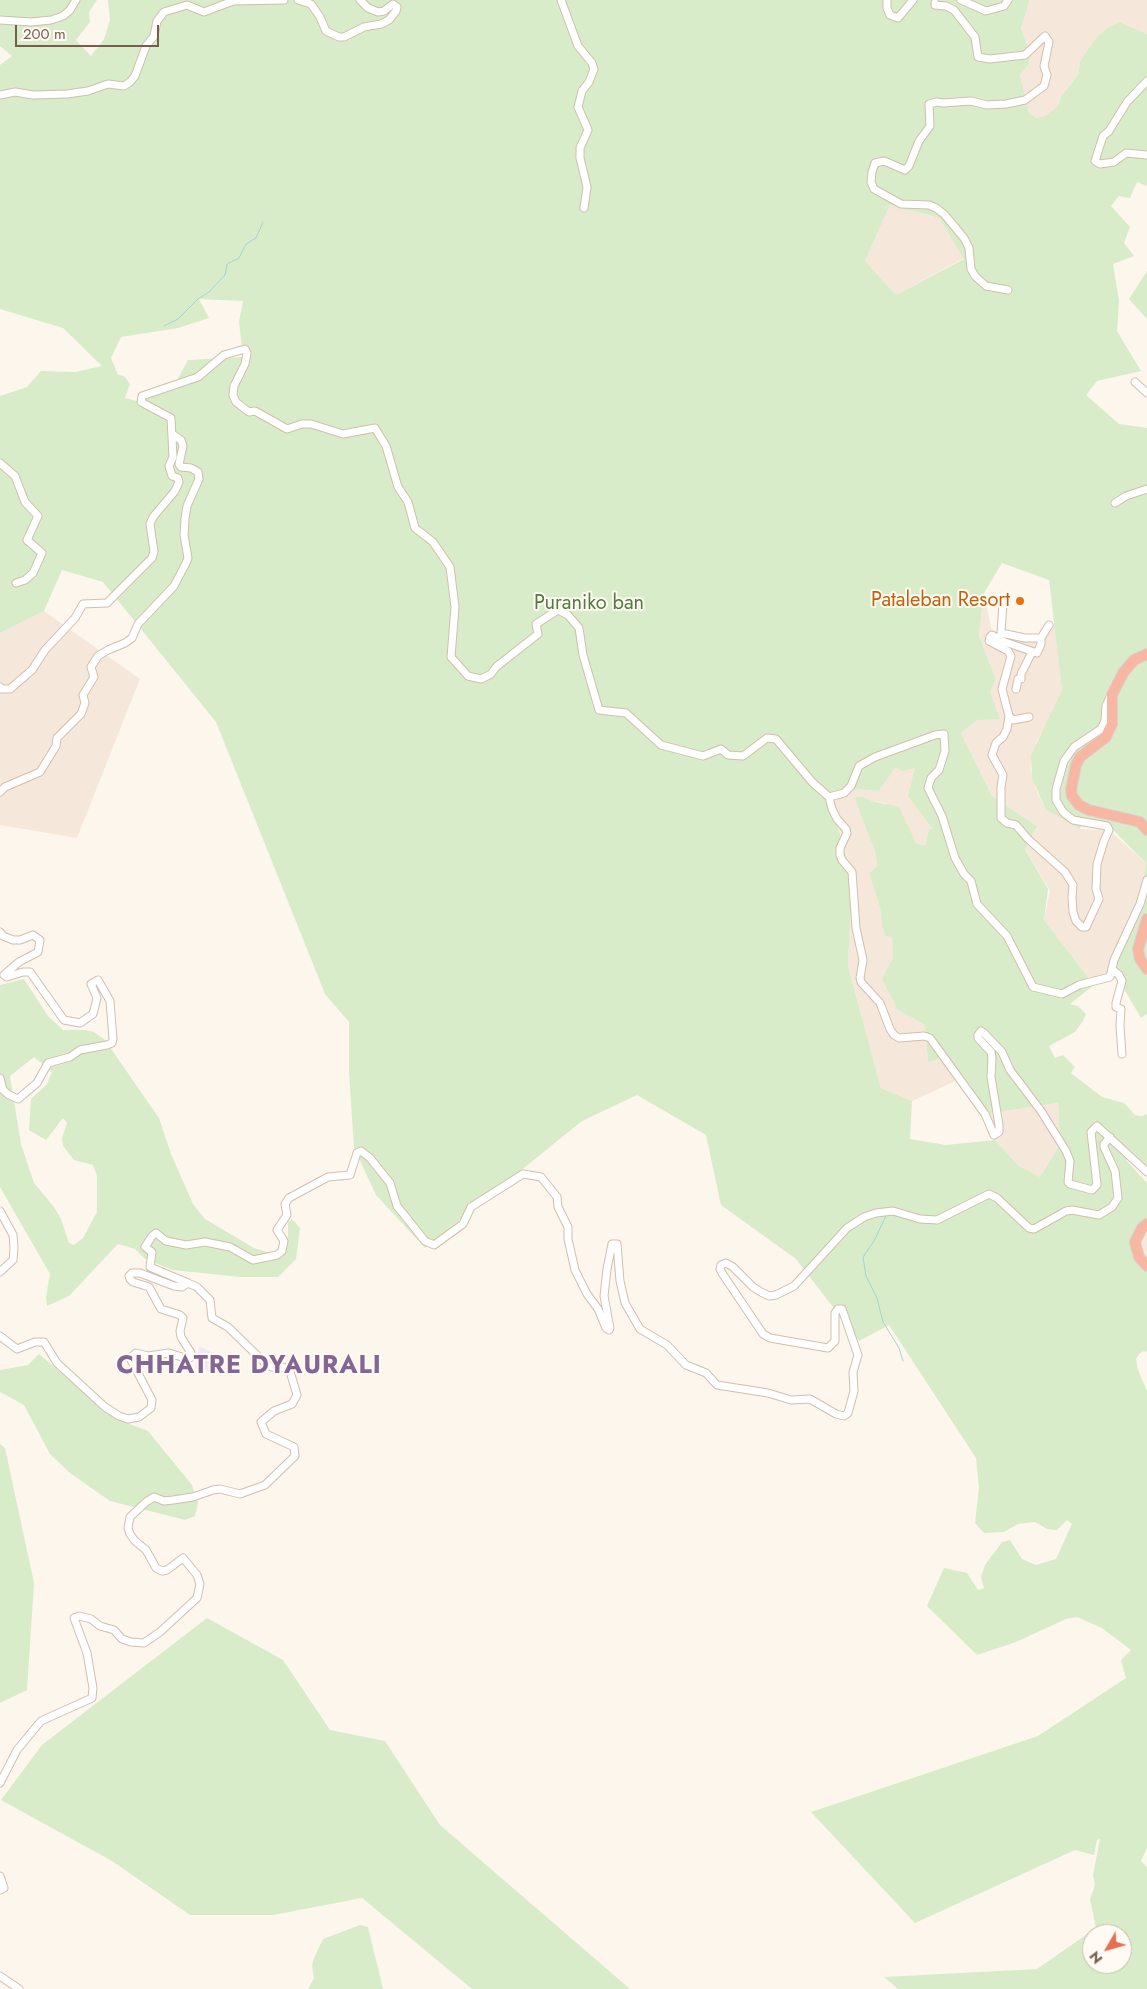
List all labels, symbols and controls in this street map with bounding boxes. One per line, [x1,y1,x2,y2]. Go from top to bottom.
scale bar [18,15,161,47]
text: 200 m [23,23,66,45]
place label: Pataleban Resort [871,589,1010,613]
park label: Puraniko ban [534,592,644,616]
marker: Pataleban Resort [1014,595,1026,607]
district label: CHHATRE DYAURALI [114,1352,384,1382]
north arrow [1082,1924,1132,1974]
text: N [1085,1947,1107,1968]

